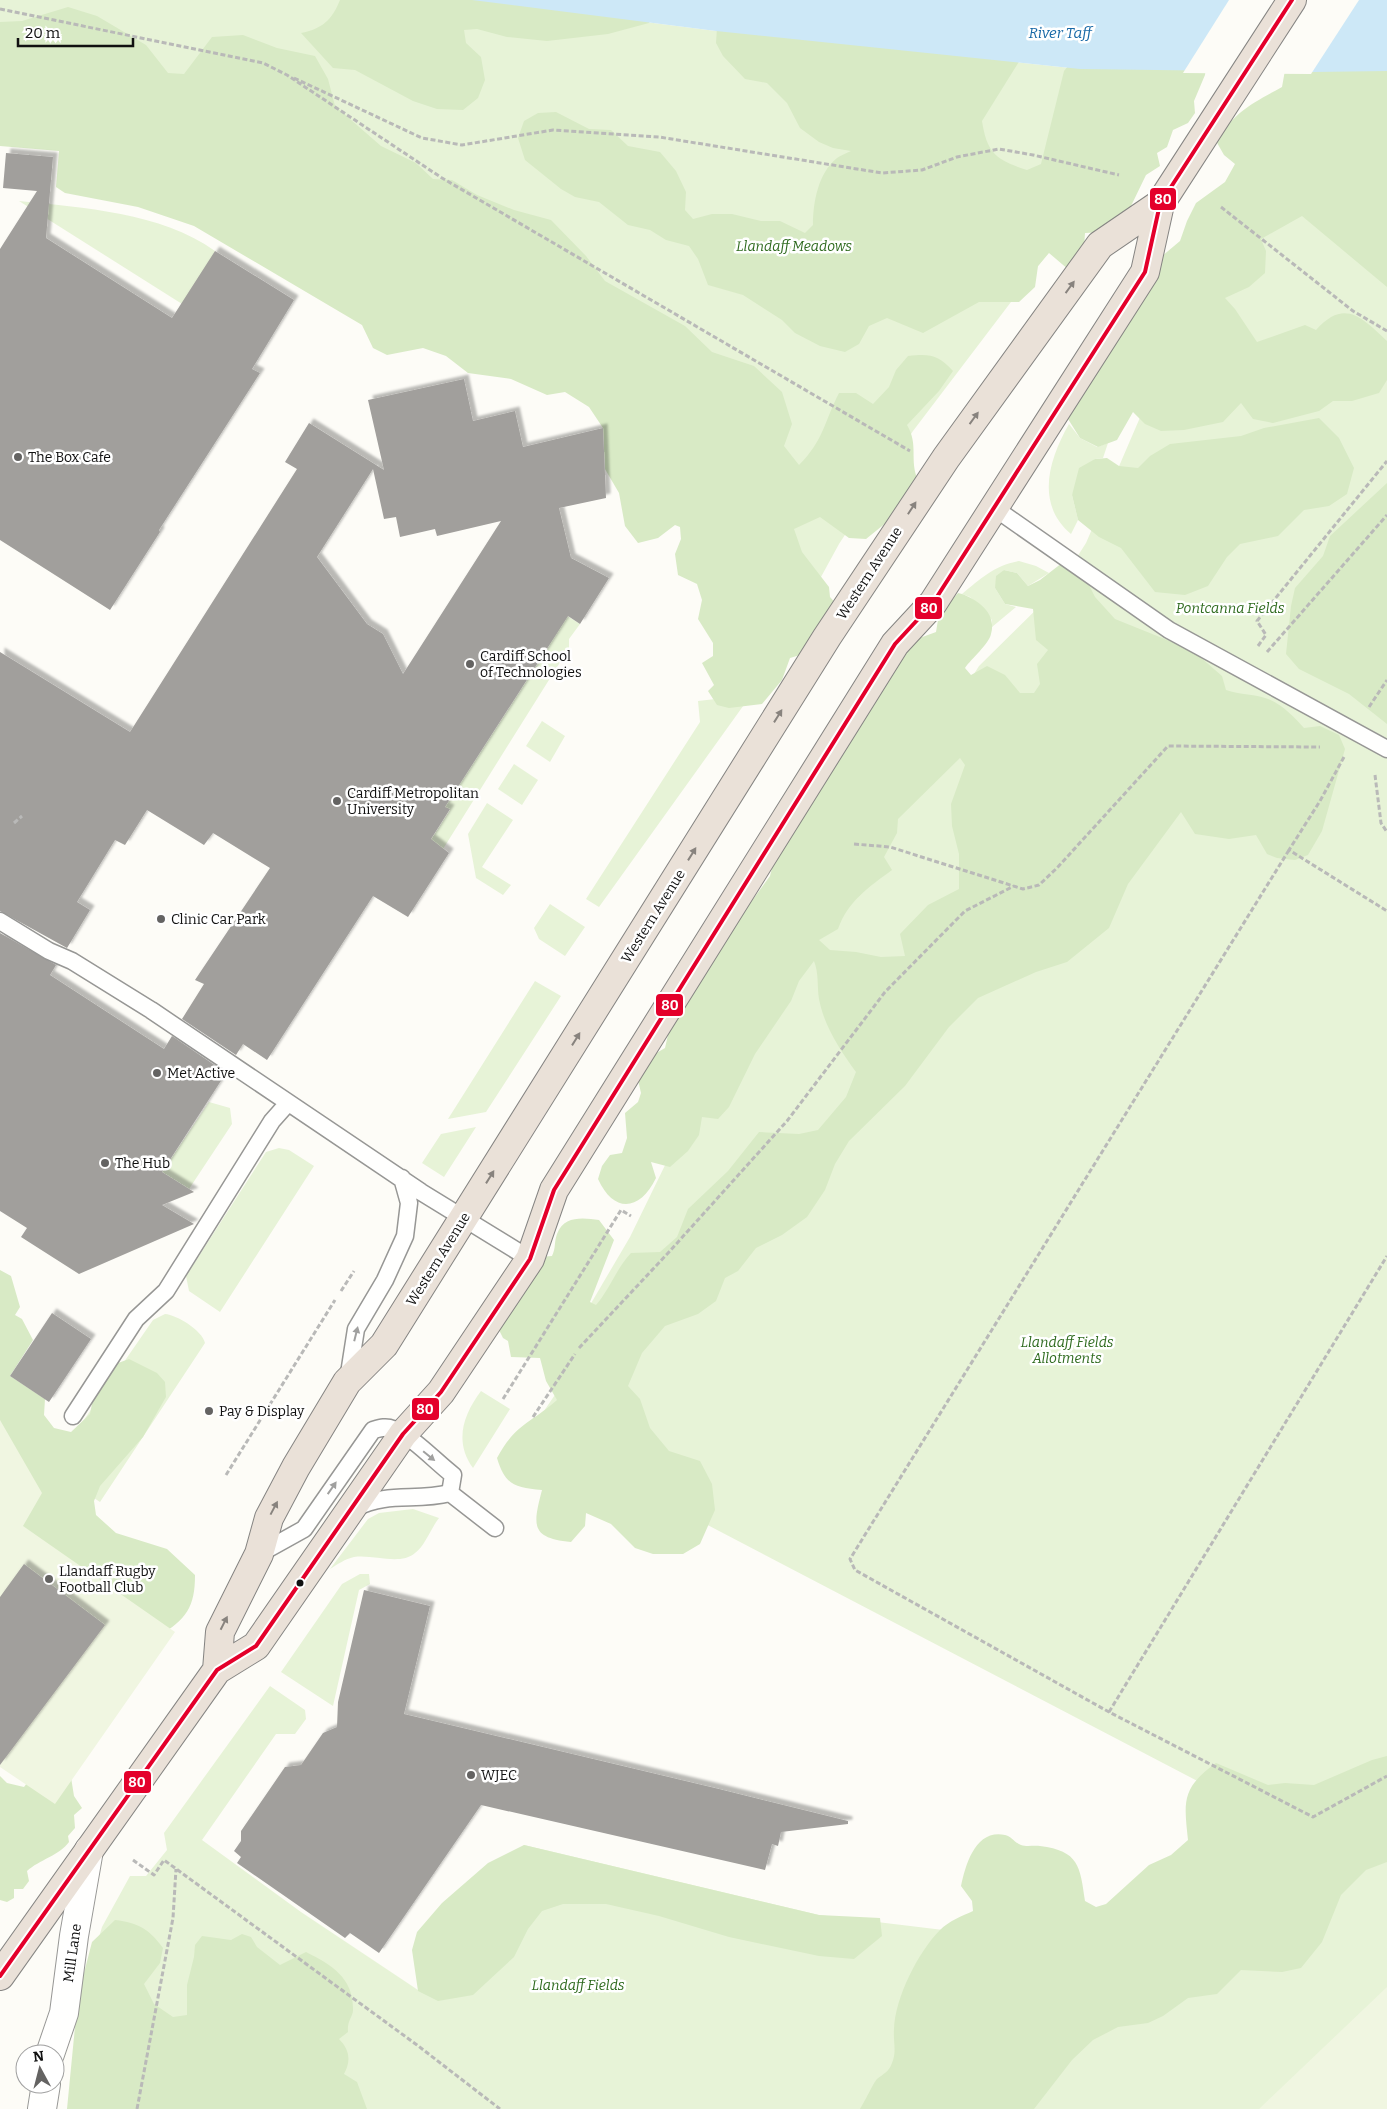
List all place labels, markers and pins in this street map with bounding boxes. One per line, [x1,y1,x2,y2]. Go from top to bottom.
place label: The Box Cafe [28,449,111,466]
marker: The Box Cafe [12,451,24,463]
place label: Cardiff School of Technologies [480,648,582,681]
marker: Cardiff School of Technologies [464,658,476,670]
place label: Cardiff Metropolitan University [347,785,479,818]
marker: Cardiff Metropolitan University [331,795,343,807]
place label: Clinic Car Park [171,911,266,928]
marker: Clinic Car Park [155,913,167,925]
place label: Met Active [167,1065,235,1082]
marker: Met Active [151,1067,163,1079]
place label: The Hub [115,1155,170,1172]
marker: The Hub [99,1157,111,1169]
place label: Pay & Display [219,1403,305,1420]
marker: Pay & Display [203,1405,215,1417]
place label: Llandaff Rugby Football Club [59,1563,156,1596]
marker: Llandaff Rugby Football Club [43,1573,55,1585]
unlabelled marker [295,1578,305,1588]
place label: WJEC [481,1767,517,1784]
marker: WJEC [465,1769,477,1781]

